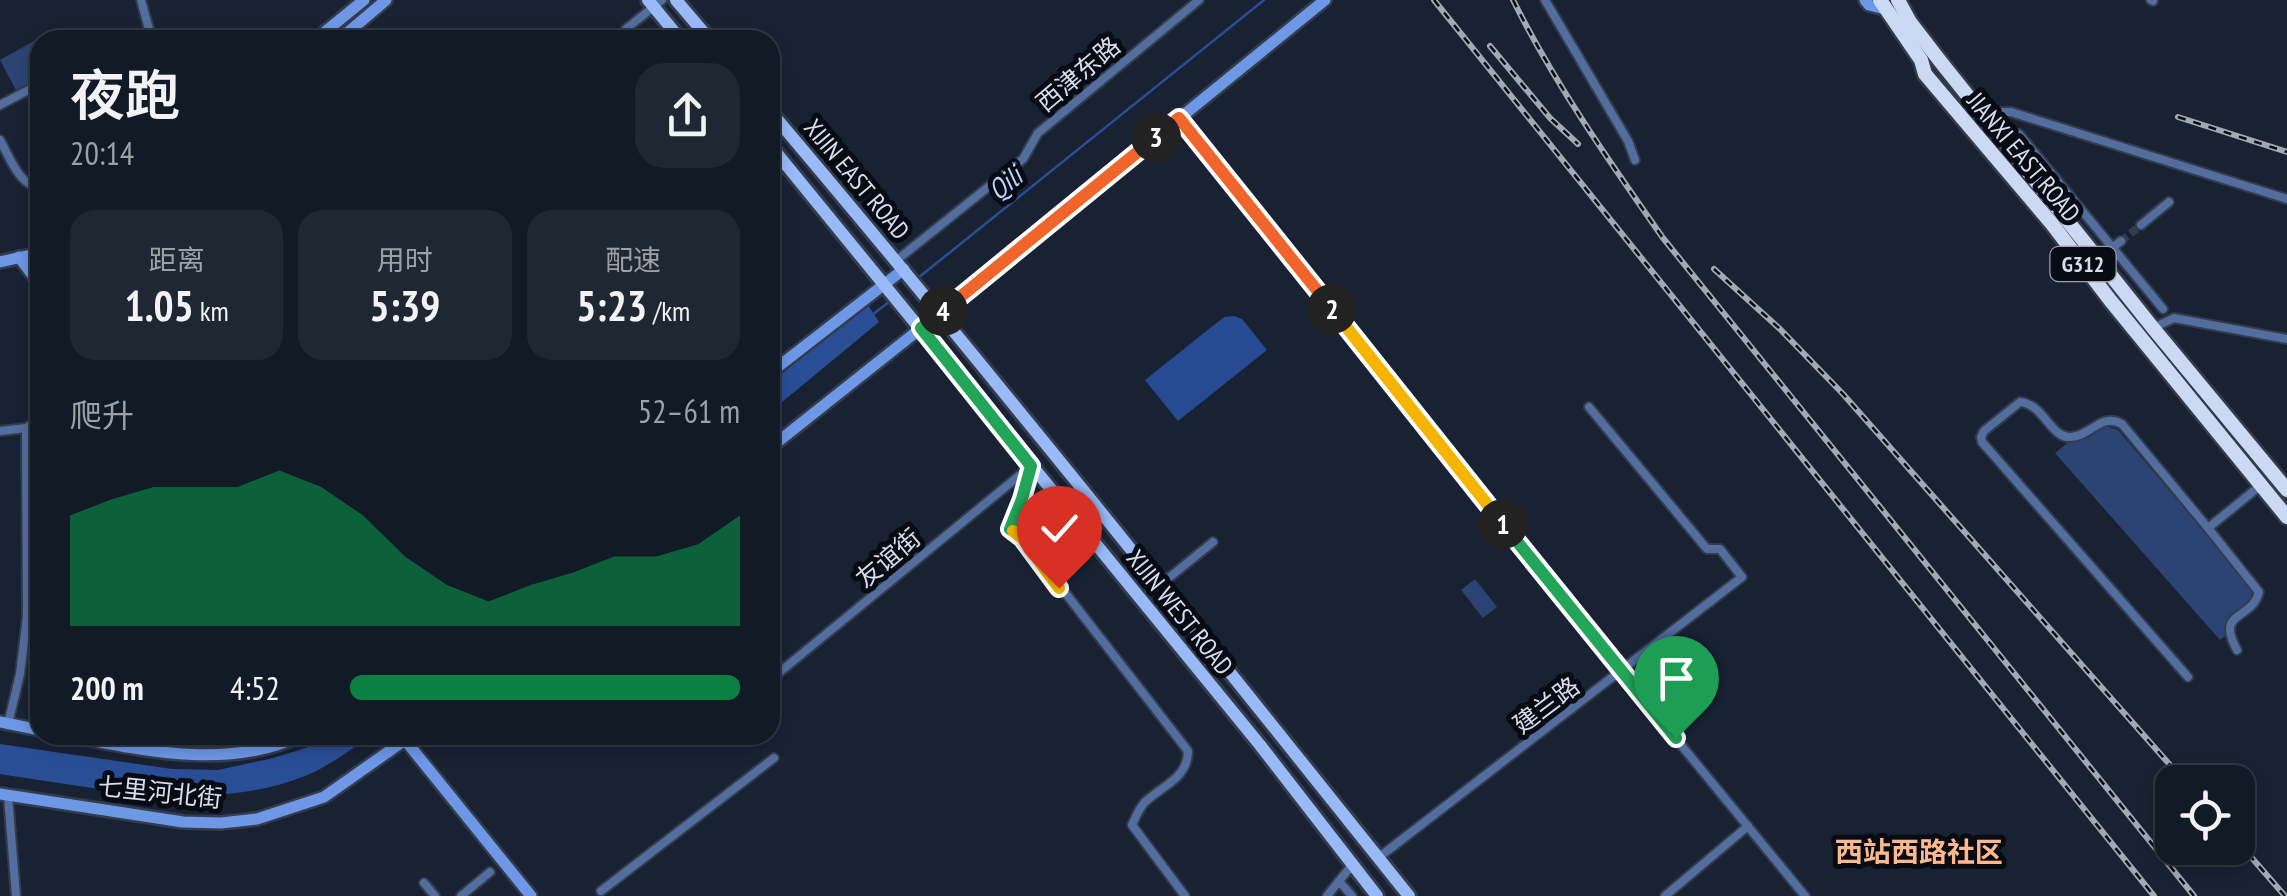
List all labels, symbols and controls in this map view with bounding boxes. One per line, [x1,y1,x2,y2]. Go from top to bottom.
street label: 西津东路 [1029,30,1127,118]
text: 夜跑 [70,59,180,130]
button: share [635,63,740,168]
street label: JIANXI EAST ROAD [1960,85,2087,228]
street label: XIJIN EAST ROAD [797,112,917,246]
pin: 3 [1131,112,1181,162]
text: 3 [1149,118,1163,155]
text: 20:14 [70,132,134,174]
water label: Qili [980,155,1033,208]
text: 距离 [149,241,205,278]
text: 用时 [377,241,433,278]
text: 配速 [605,241,661,278]
road number: G312 [2050,247,2116,281]
text: 1.05 [125,278,194,333]
text: 5:39 [370,278,440,333]
text: 5:23 [576,278,647,333]
pin: 2 [1307,284,1357,334]
pin: 4 [918,286,968,336]
text: 2 [1325,290,1339,327]
text: km [194,292,229,329]
text: /km [647,292,690,329]
text: 4 [936,292,950,329]
text: 52–61 m [638,390,740,432]
text: 爬升 [70,394,134,436]
pin [1017,486,1102,589]
pin: 1 [1478,499,1528,549]
icon: check [1032,501,1087,556]
text: 1 [1496,505,1510,542]
street label: 友谊街 [849,522,927,594]
street label: XIJIN WEST ROAD [1120,543,1240,681]
pin [1634,636,1719,739]
icon: arrive [1649,651,1704,706]
text: 200 m [70,667,144,709]
text: 4:52 [230,667,280,709]
street label: 建兰路 [1506,670,1586,740]
map controls [2155,765,2255,865]
button: locate [2155,765,2255,865]
street label: 七里河北街 [96,770,224,814]
district label: 西站西路社区 [1835,833,2003,870]

